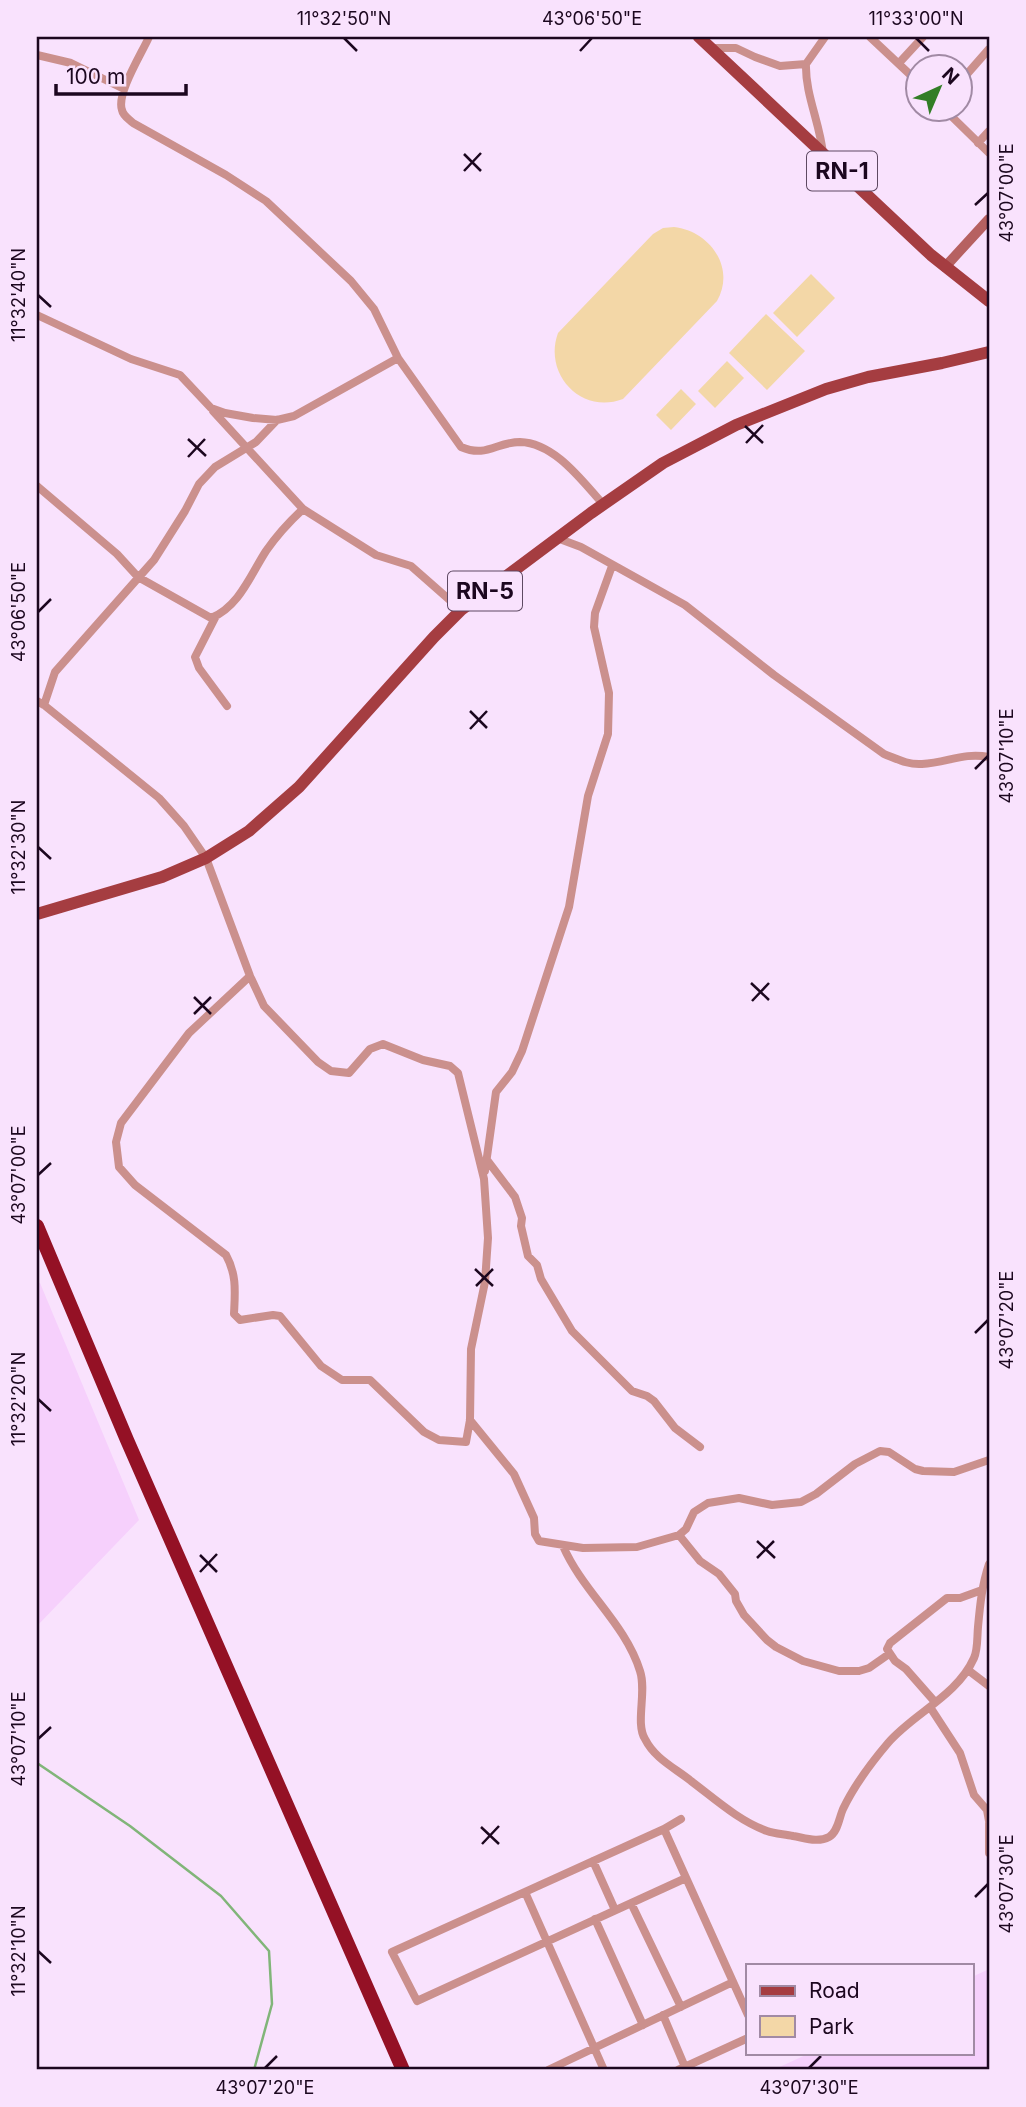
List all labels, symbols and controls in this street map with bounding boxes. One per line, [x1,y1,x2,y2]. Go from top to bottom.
text: 11°32'50"N [297,8,391,29]
text: 43°06'50"E [542,8,642,29]
text: 11°33'00"N [868,8,964,29]
scale bar [56,52,186,96]
north arrow [904,52,974,122]
text: N [937,63,964,89]
text: 100 m [66,64,125,89]
text: 43°07'00"E [996,143,1017,243]
road number: RN-1 [807,152,877,190]
text: 11°32'40"N [8,248,29,342]
text: 43°06'50"E [8,562,29,662]
road number: RN-5 [448,572,522,610]
text: 43°07'10"E [996,708,1017,804]
text: 11°32'30"N [8,800,29,894]
text: 43°07'00"E [8,1125,29,1225]
text: 43°07'20"E [996,1271,1017,1369]
text: 11°32'20"N [8,1352,29,1446]
text: 43°07'10"E [8,1691,29,1787]
text: 43°07'30"E [996,1835,1017,1933]
text: 11°32'10"N [8,1906,29,1996]
legend [746,1964,974,2054]
text: Road [809,1978,860,2003]
text: Park [809,2014,854,2039]
text: 43°07'20"E [216,2077,314,2098]
text: 43°07'30"E [760,2077,858,2098]

